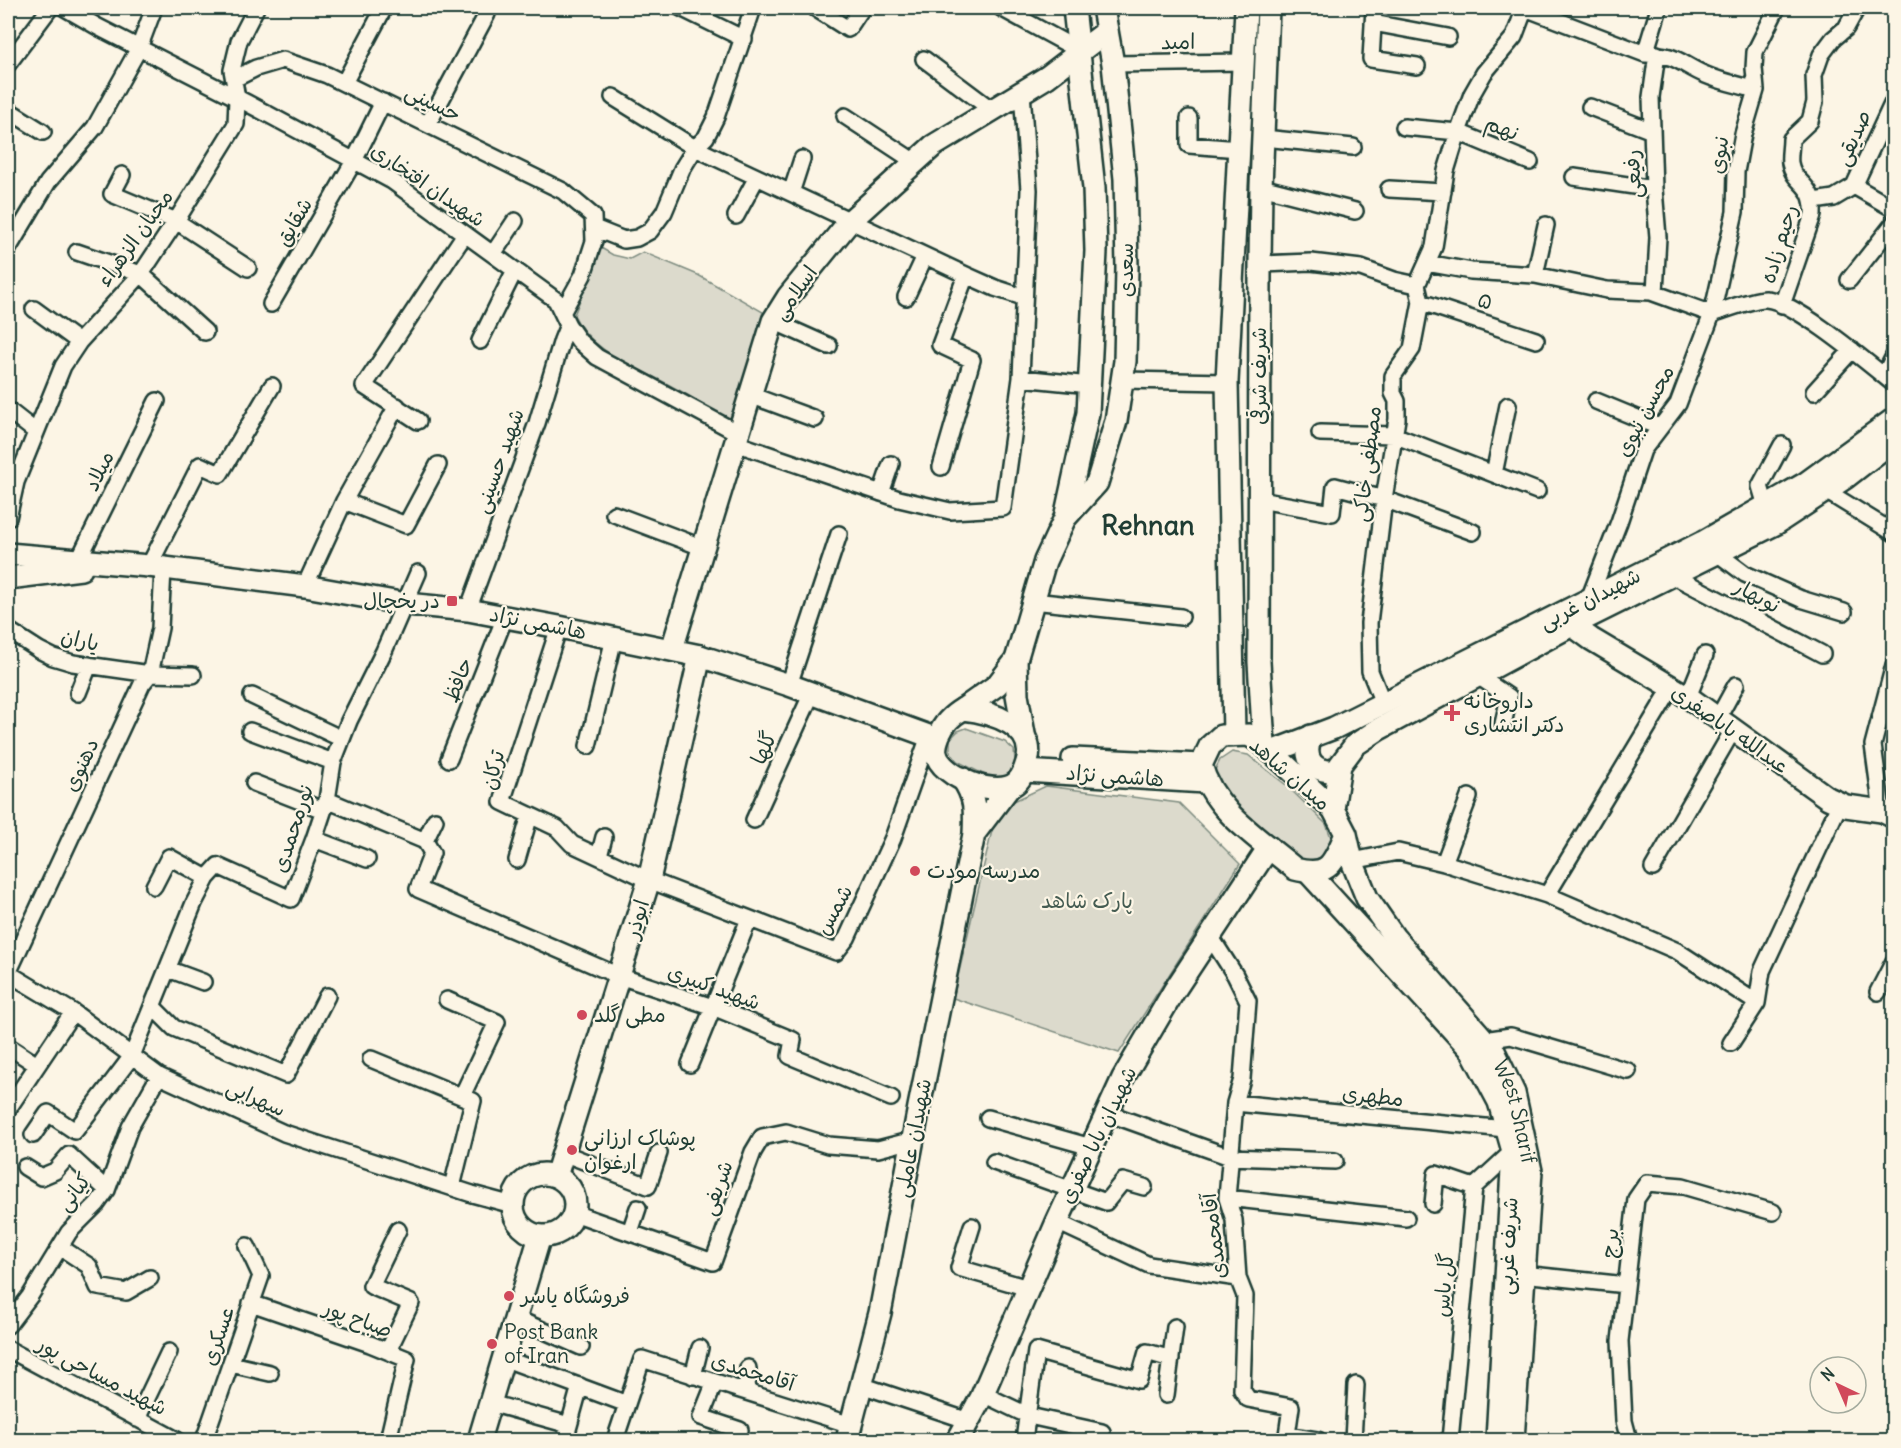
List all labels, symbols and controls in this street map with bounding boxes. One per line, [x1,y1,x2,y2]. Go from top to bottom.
street label: امید [1161,28,1195,55]
street label: حسینی [400,77,466,129]
street label: صدیقی [1828,106,1878,170]
street label: نهم [1480,109,1523,149]
street label: نبوی [1703,134,1735,176]
street label: شهیدان افتخاری [366,136,491,233]
street label: رفیعی [1618,149,1648,199]
street label: محبان الزهراء [90,184,179,292]
street label: شقایق [269,193,318,251]
street label: رحیم زاده [1754,201,1806,287]
street label: سعدی [1112,243,1139,297]
street label: اسلامی [766,260,824,326]
street label: ۵ [1474,285,1496,316]
street label: شریف شرقی [1245,327,1272,425]
street label: محسن نبوی [1609,360,1680,461]
street label: مصطفی خاکی [1346,404,1388,524]
street label: شهید حسینی [467,405,531,517]
street label: میلاد [77,446,120,495]
district label: Rehnan [1101,508,1195,542]
street label: شهیدان غربی [1535,562,1645,636]
street label: نوبهار [1728,572,1785,619]
place label: در یخچال [363,587,440,614]
marker: در یخچال [445,594,459,608]
street label: هاشمی نژاد [487,600,589,646]
street label: یاران [58,622,102,657]
street label: حافظ [437,653,478,706]
street label: عبدالله باباصفری [1666,678,1794,779]
place label: داروخانه دکتر انتشاری [1464,687,1564,738]
marker: داروخانه دکتر انتشاری [1445,706,1459,720]
street label: گلها [744,727,783,769]
street label: میدان شاهد [1244,731,1337,816]
street label: دهنوی [57,734,105,796]
street label: ترکان [475,746,511,793]
street label: هاشمی نژاد [1065,759,1165,793]
street label: نورمحمدی [265,780,320,876]
place label: مدرسه مودت [927,857,1040,884]
marker: مدرسه مودت [908,864,922,878]
street label: شمس [809,880,858,940]
park label: پارک شاهد [1041,887,1133,914]
street label: ابوذر [617,896,655,943]
street label: شهید کبیری [664,957,764,1016]
place label: مطی گلد [594,1001,666,1029]
marker: مطی گلد [575,1008,589,1022]
street label: West Sharif [1487,1055,1543,1167]
street label: شهیدان بابا صفری [1053,1062,1142,1208]
street label: سهرابی [222,1073,290,1123]
street label: شهیدان عاملی [888,1076,938,1200]
street label: مطهری [1341,1079,1405,1112]
place label: پوشاک ارزانی ارغوان [584,1124,696,1175]
marker: پوشاک ارزانی ارغوان [565,1143,579,1157]
street label: شریفی [694,1157,740,1219]
street label: کیانی [50,1167,98,1217]
street label: آقامحمدی [1195,1191,1232,1281]
street label: شریف غربی [1491,1196,1525,1296]
street label: برج [1594,1226,1626,1260]
street label: گل یاس [1427,1252,1460,1318]
place label: فروشگاه یاسر [519,1282,630,1309]
marker: فروشگاه یاسر [502,1289,516,1303]
street label: صباح پور [318,1293,396,1344]
street label: عسکری [195,1303,240,1369]
place label: Post Bank of Iran [504,1318,598,1369]
street label: شهید مساحی پور [30,1329,172,1422]
marker: Post Bank of Iran [485,1337,499,1351]
street label: آقامحمدی [708,1346,799,1397]
north arrow [1808,1355,1868,1415]
text: N [1817,1363,1839,1385]

